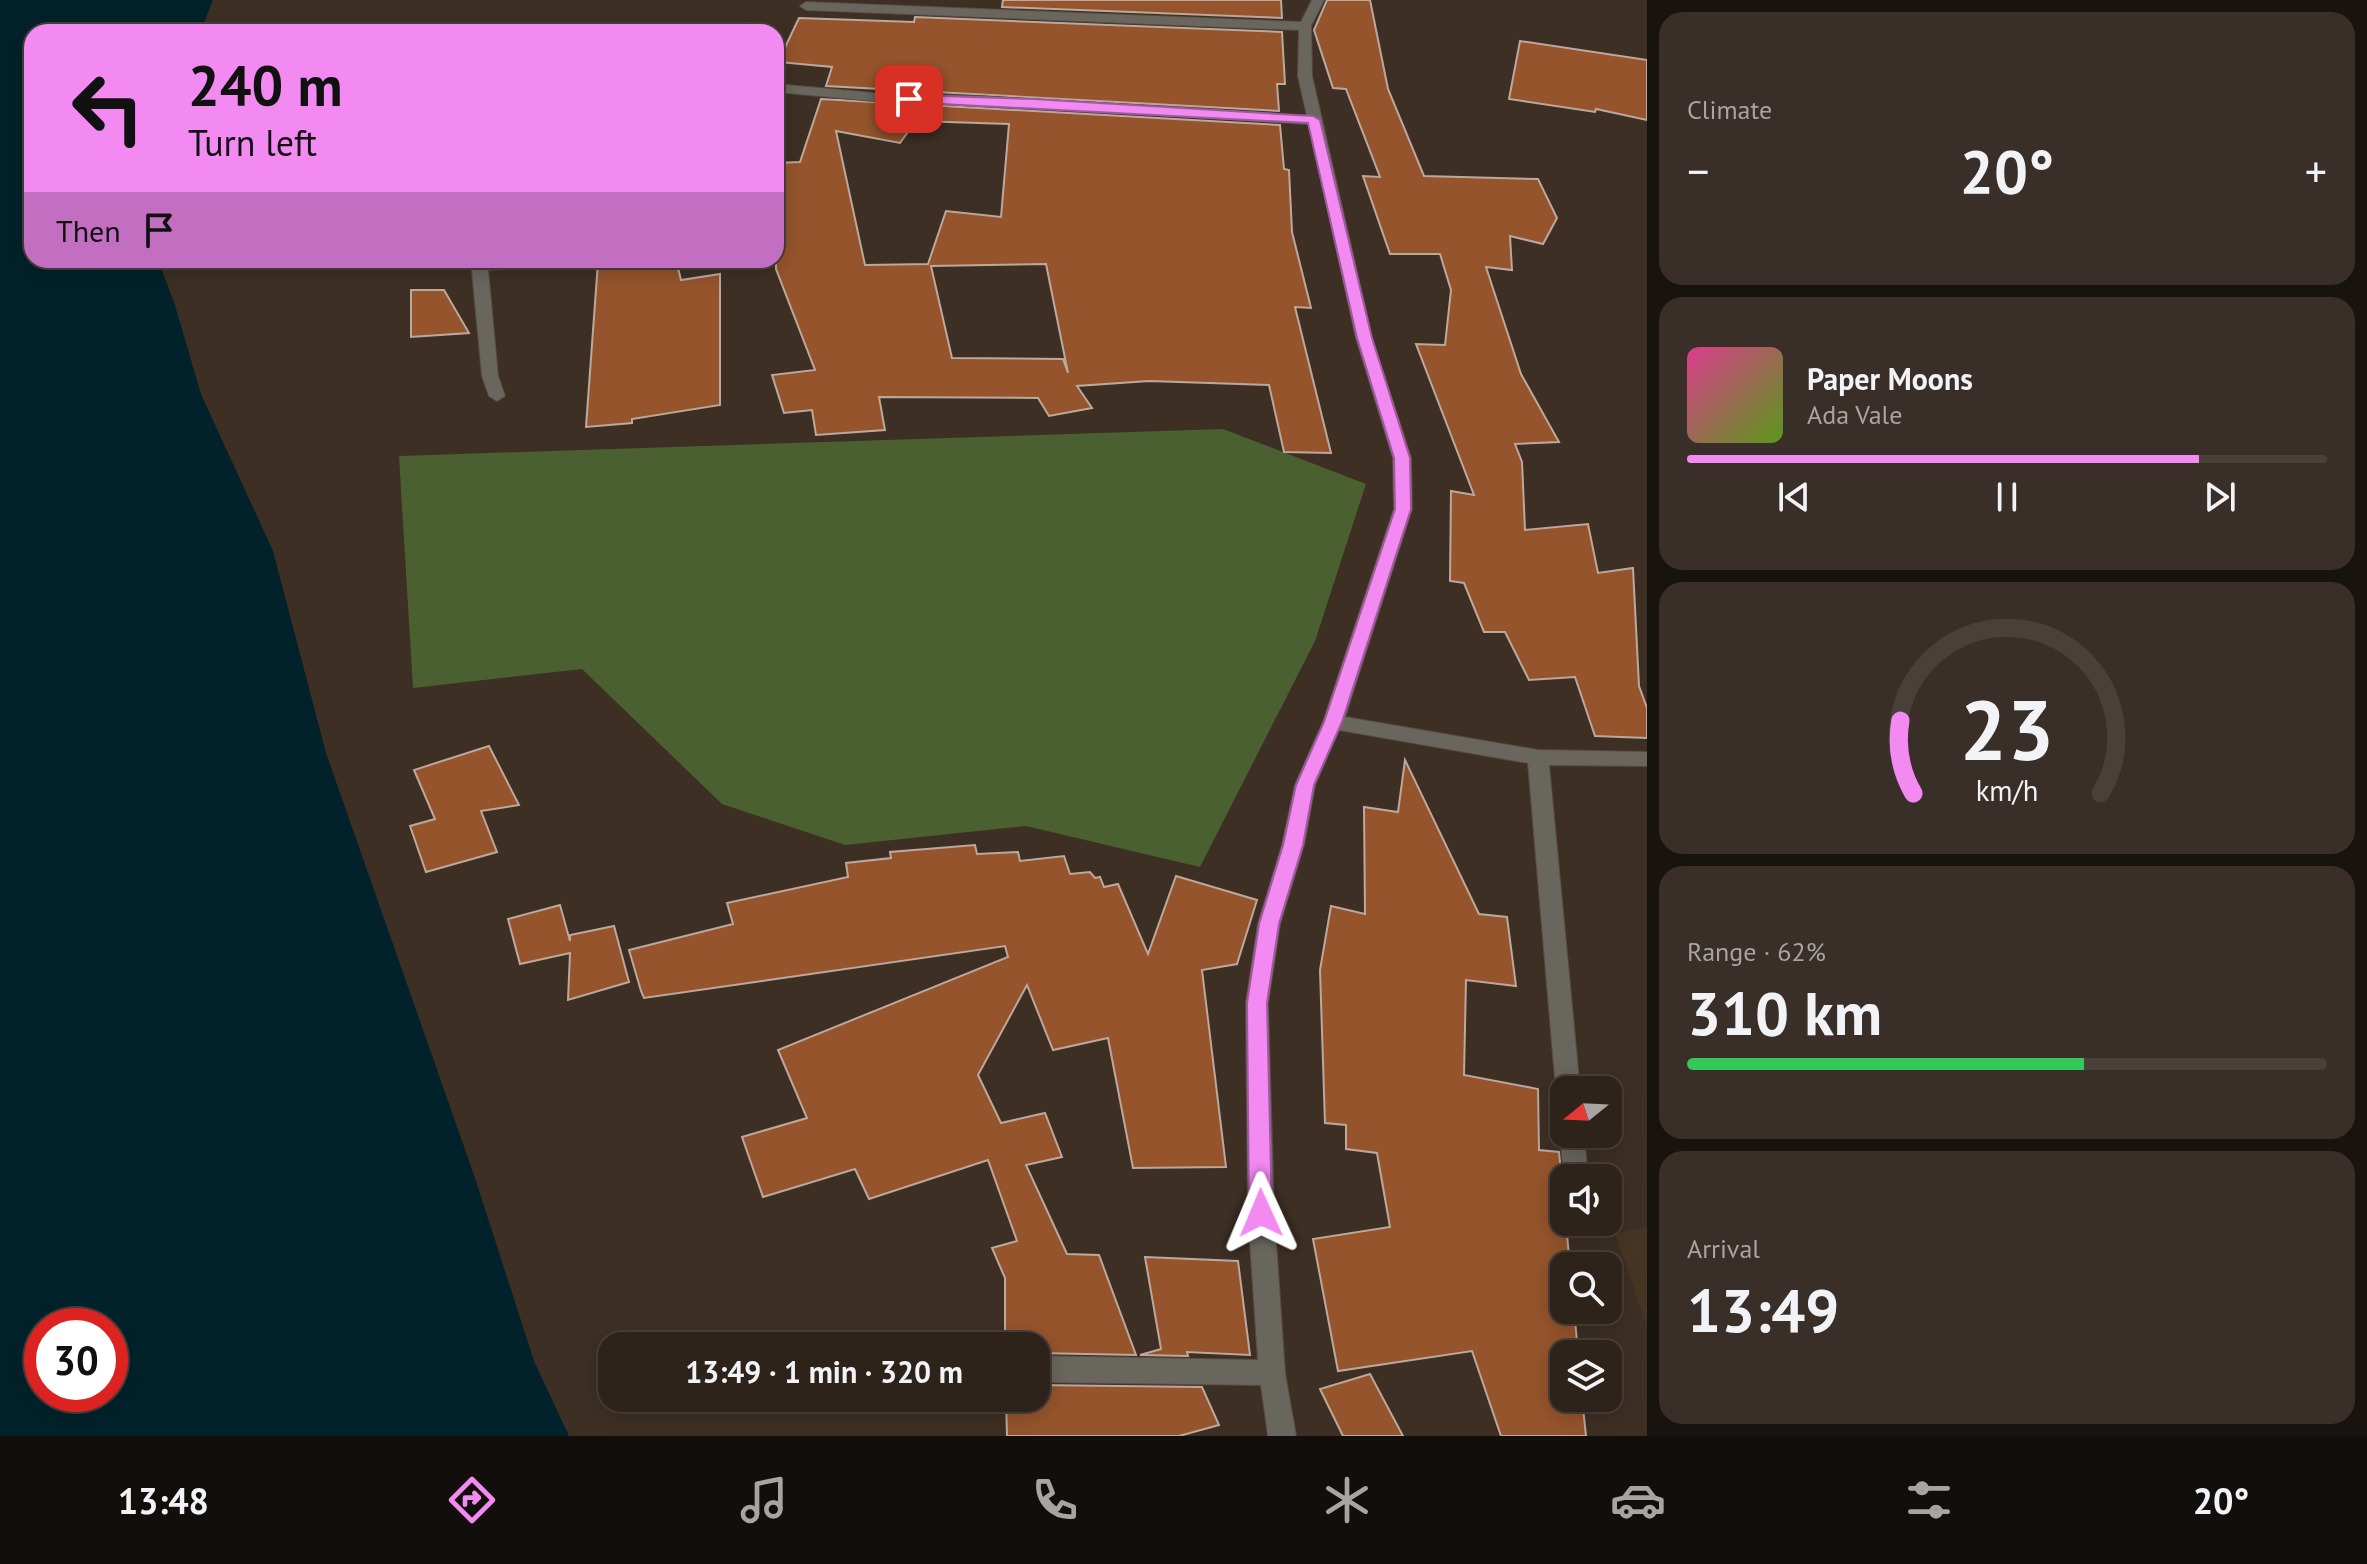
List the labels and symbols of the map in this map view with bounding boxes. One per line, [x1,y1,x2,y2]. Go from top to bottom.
pin [875,65,943,133]
north arrow [1550,1076,1622,1148]
position arrow [1219,1171,1303,1255]
speed limit sign: 30 [24,1308,128,1412]

